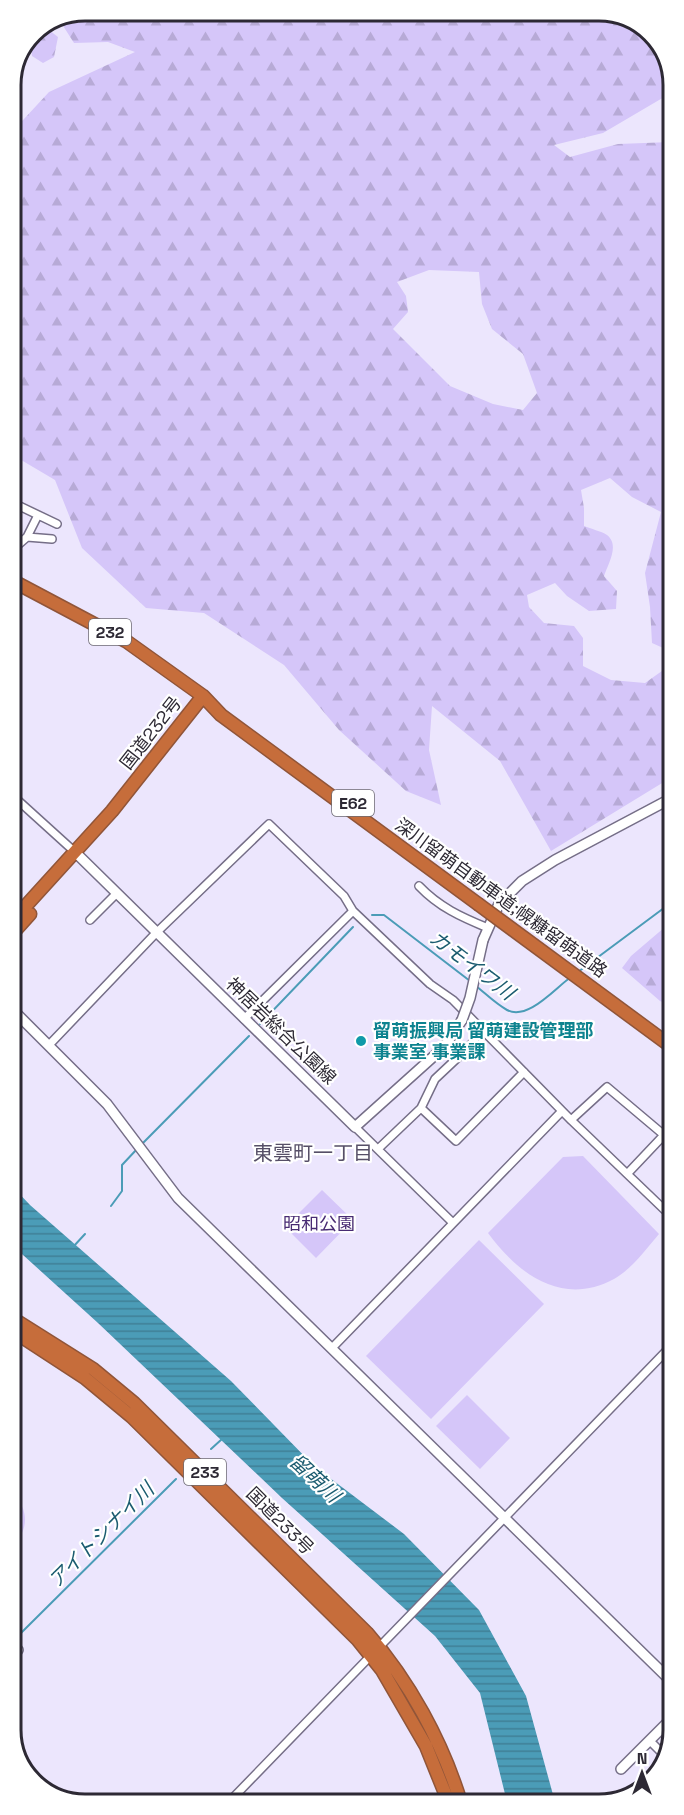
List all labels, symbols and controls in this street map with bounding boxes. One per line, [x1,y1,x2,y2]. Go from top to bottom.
road number: 232 [89,619,131,645]
street label: 国道232号 [115,692,186,774]
road number: E62 [332,790,374,816]
street label: 深川留萌自動車道;幌糠留萌道路 [391,813,612,982]
water label: カモイワ川 [424,925,521,1007]
street label: 神居岩総合公園線 [222,972,341,1089]
place label: 留萌振興局 留萌建設管理部 事業室 事業課 [373,1019,594,1063]
marker: 留萌振興局 留萌建設管理部 事業室 事業課 [354,1034,368,1048]
district label: 東雲町一丁目 [253,1140,373,1166]
park label: 昭和公園 [283,1212,355,1235]
water label: 留萌川 [284,1448,347,1509]
road number: 233 [184,1459,226,1485]
water label: アイトシナイ川 [43,1475,161,1593]
street label: 国道233号 [242,1482,319,1559]
north arrow [612,1743,672,1803]
text: N [637,1748,647,1769]

